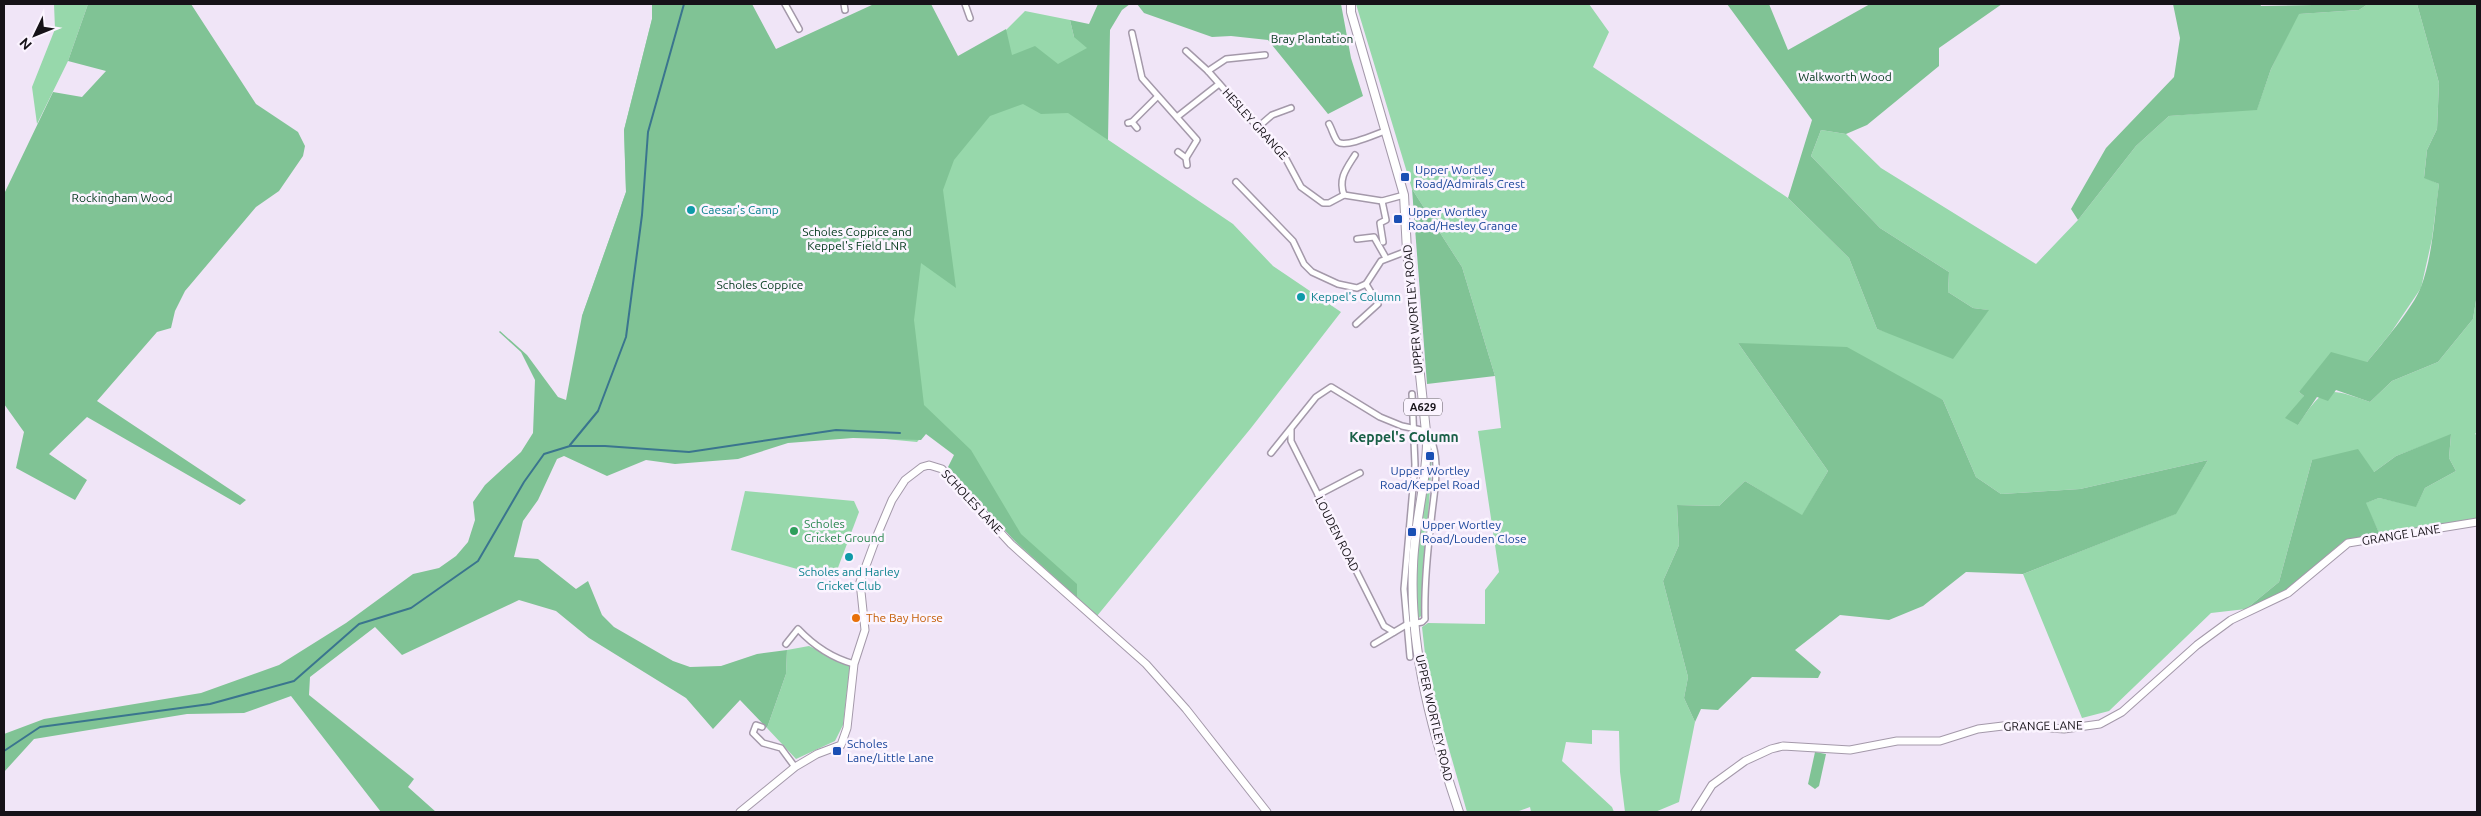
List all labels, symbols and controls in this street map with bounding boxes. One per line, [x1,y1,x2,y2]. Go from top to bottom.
north arrow [10,10,60,60]
park label: Bray Plantation [1271,32,1353,45]
text: N [16,35,35,53]
park label: Walkworth Wood [1798,70,1892,83]
street label: HESLEY GRANGE [1220,86,1291,162]
place label: Upper Wortley Road/Admirals Crest [1415,163,1525,190]
marker: Upper Wortley Road/Admirals Crest [1399,171,1411,183]
park label: Rockingham Wood [72,191,172,204]
place label: Caesar's Camp [701,203,779,216]
marker: Caesar's Camp [685,204,697,216]
place label: Upper Wortley Road/Hesley Grange [1408,205,1518,232]
marker: Upper Wortley Road/Hesley Grange [1392,213,1404,225]
park label: Scholes Coppice and Keppel's Field LNR [802,225,912,252]
street label: UPPER WORTLEY ROAD [1400,244,1425,374]
park label: Scholes Coppice [717,278,803,291]
place label: Keppel's Column [1311,290,1401,303]
marker: Keppel's Column [1295,291,1307,303]
road number: A629 [1404,398,1442,416]
district label: Keppel's Column [1349,429,1459,445]
marker: Upper Wortley Road/Keppel Road [1424,450,1436,462]
place label: Upper Wortley Road/Keppel Road [1380,464,1480,491]
street label: SCHOLES LANE [939,467,1006,537]
street label: LOUDEN ROAD [1313,494,1362,574]
place label: Scholes Cricket Ground [804,517,885,544]
place label: Upper Wortley Road/Louden Close [1422,518,1527,545]
street label: GRANGE LANE [2361,522,2441,547]
marker: Scholes Cricket Ground [788,525,800,537]
marker: Upper Wortley Road/Louden Close [1406,526,1418,538]
marker: Scholes and Harley Cricket Club [843,551,855,563]
place label: Scholes and Harley Cricket Club [799,565,900,592]
place label: The Bay Horse [866,611,943,624]
marker: The Bay Horse [850,612,862,624]
street label: UPPER WORTLEY ROAD [1414,653,1455,782]
street label: GRANGE LANE [2003,718,2083,733]
place label: Scholes Lane/Little Lane [847,737,934,764]
marker: Scholes Lane/Little Lane [831,745,843,757]

